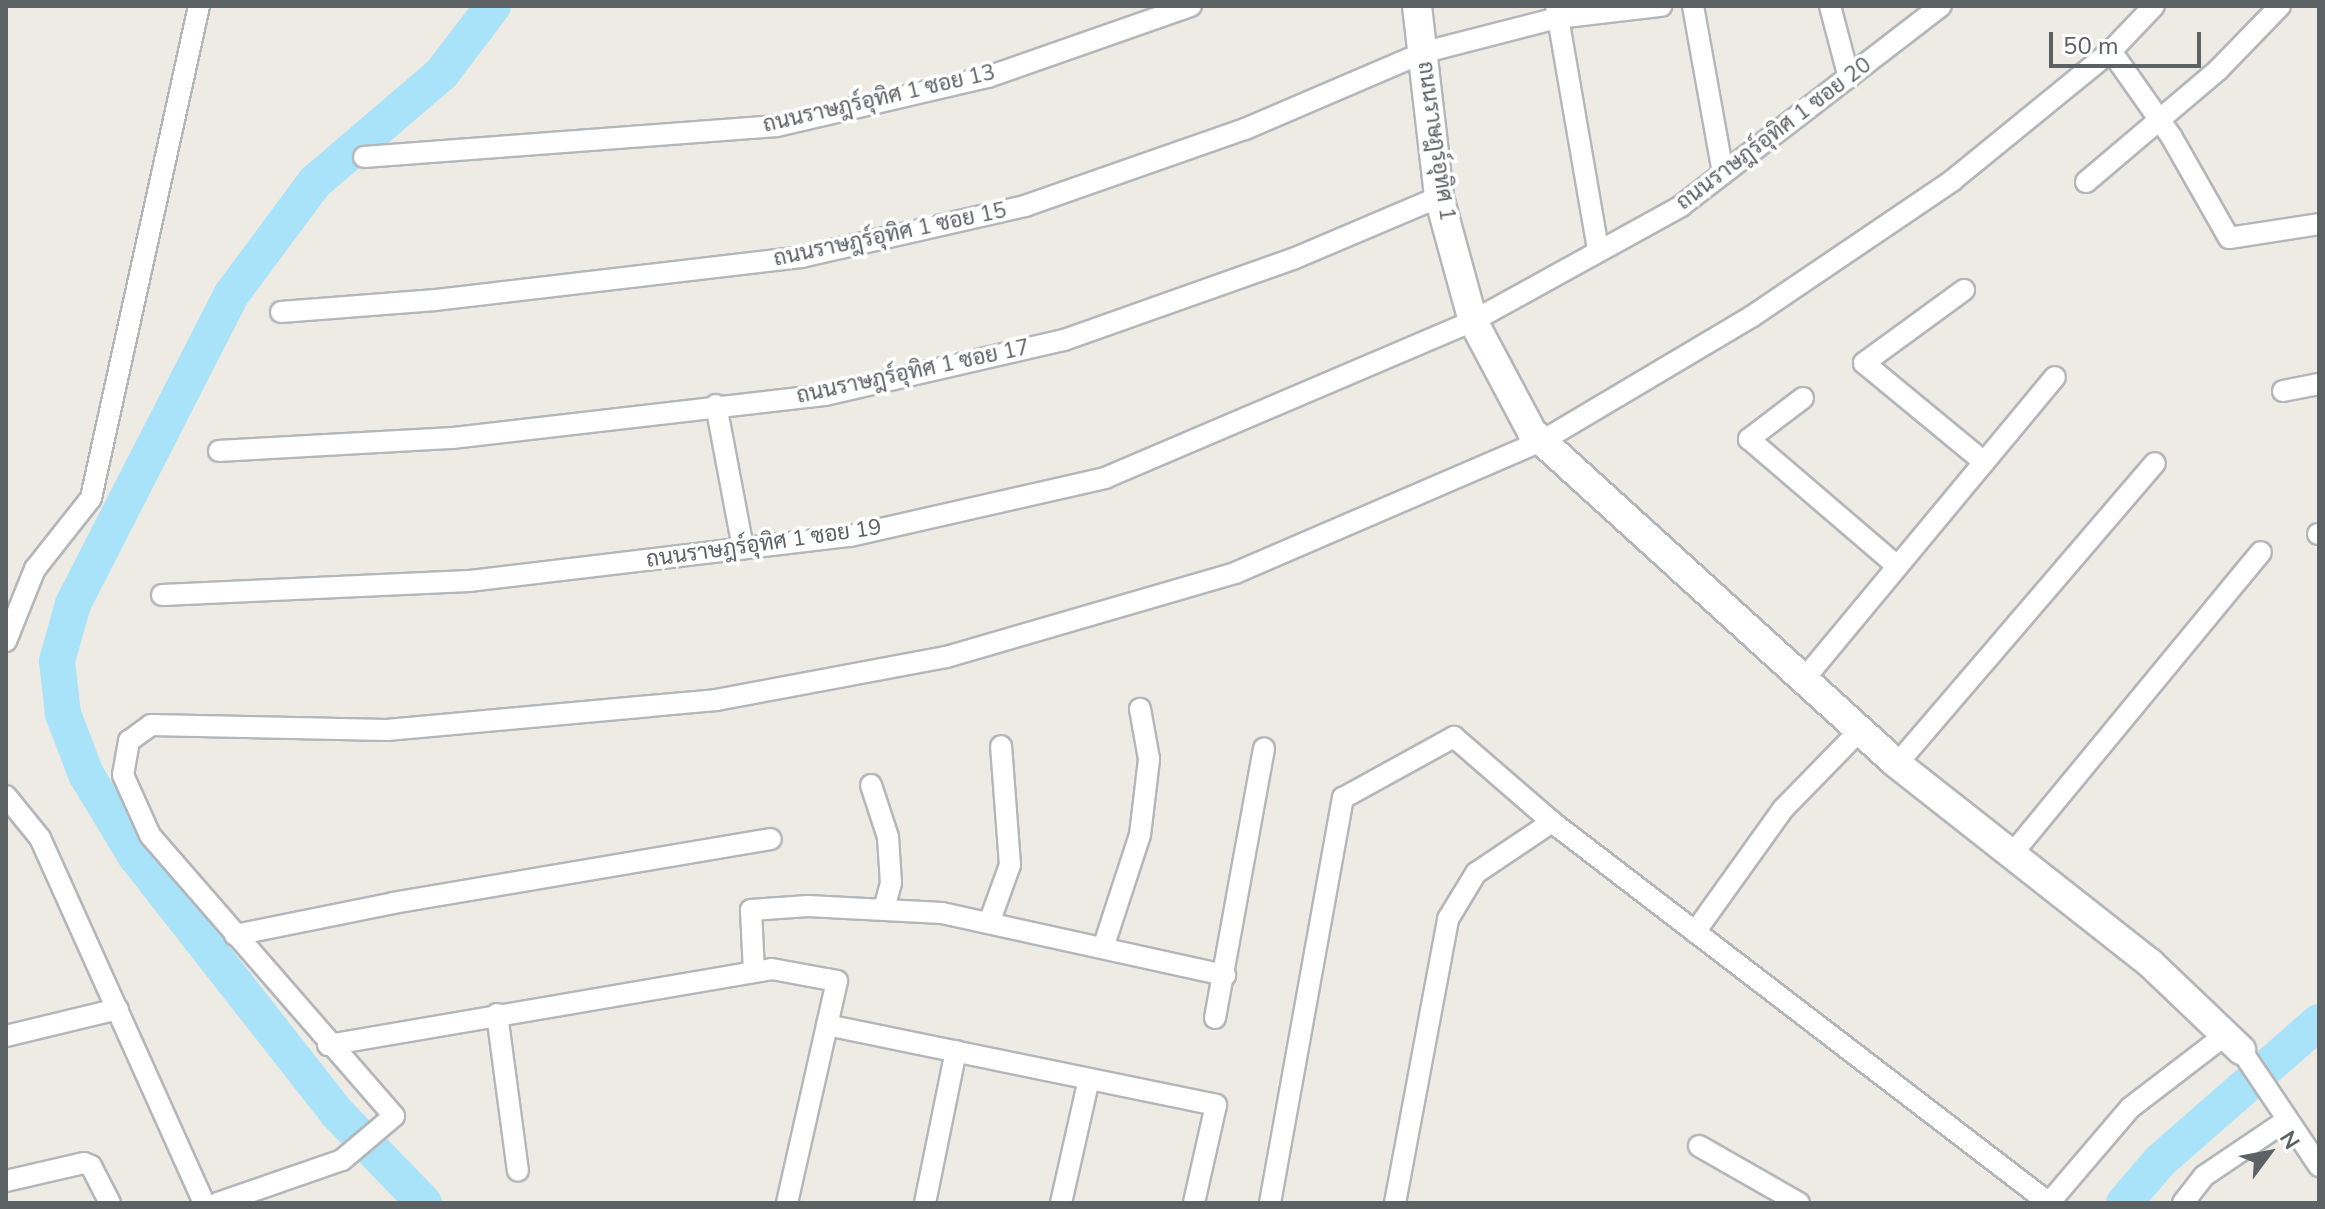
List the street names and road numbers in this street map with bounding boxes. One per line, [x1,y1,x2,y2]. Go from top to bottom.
street label: ถนนราษฎร์อุทิศ 1 ซอย 20 [1671,52,1877,216]
street label: ถนนราษฎร์อุทิศ 1 ซอย 13 [760,59,998,139]
street label: ถนนราษฎร์อุทิศ 1 [1412,60,1460,222]
street label: ถนนราษฎร์อุทิศ 1 ซอย 15 [771,197,1009,273]
street label: ถนนราษฎร์อุทิศ 1 ซอย 17 [794,334,1032,410]
street label: ถนนราษฎร์อุทิศ 1 ซอย 19 [645,514,883,574]

